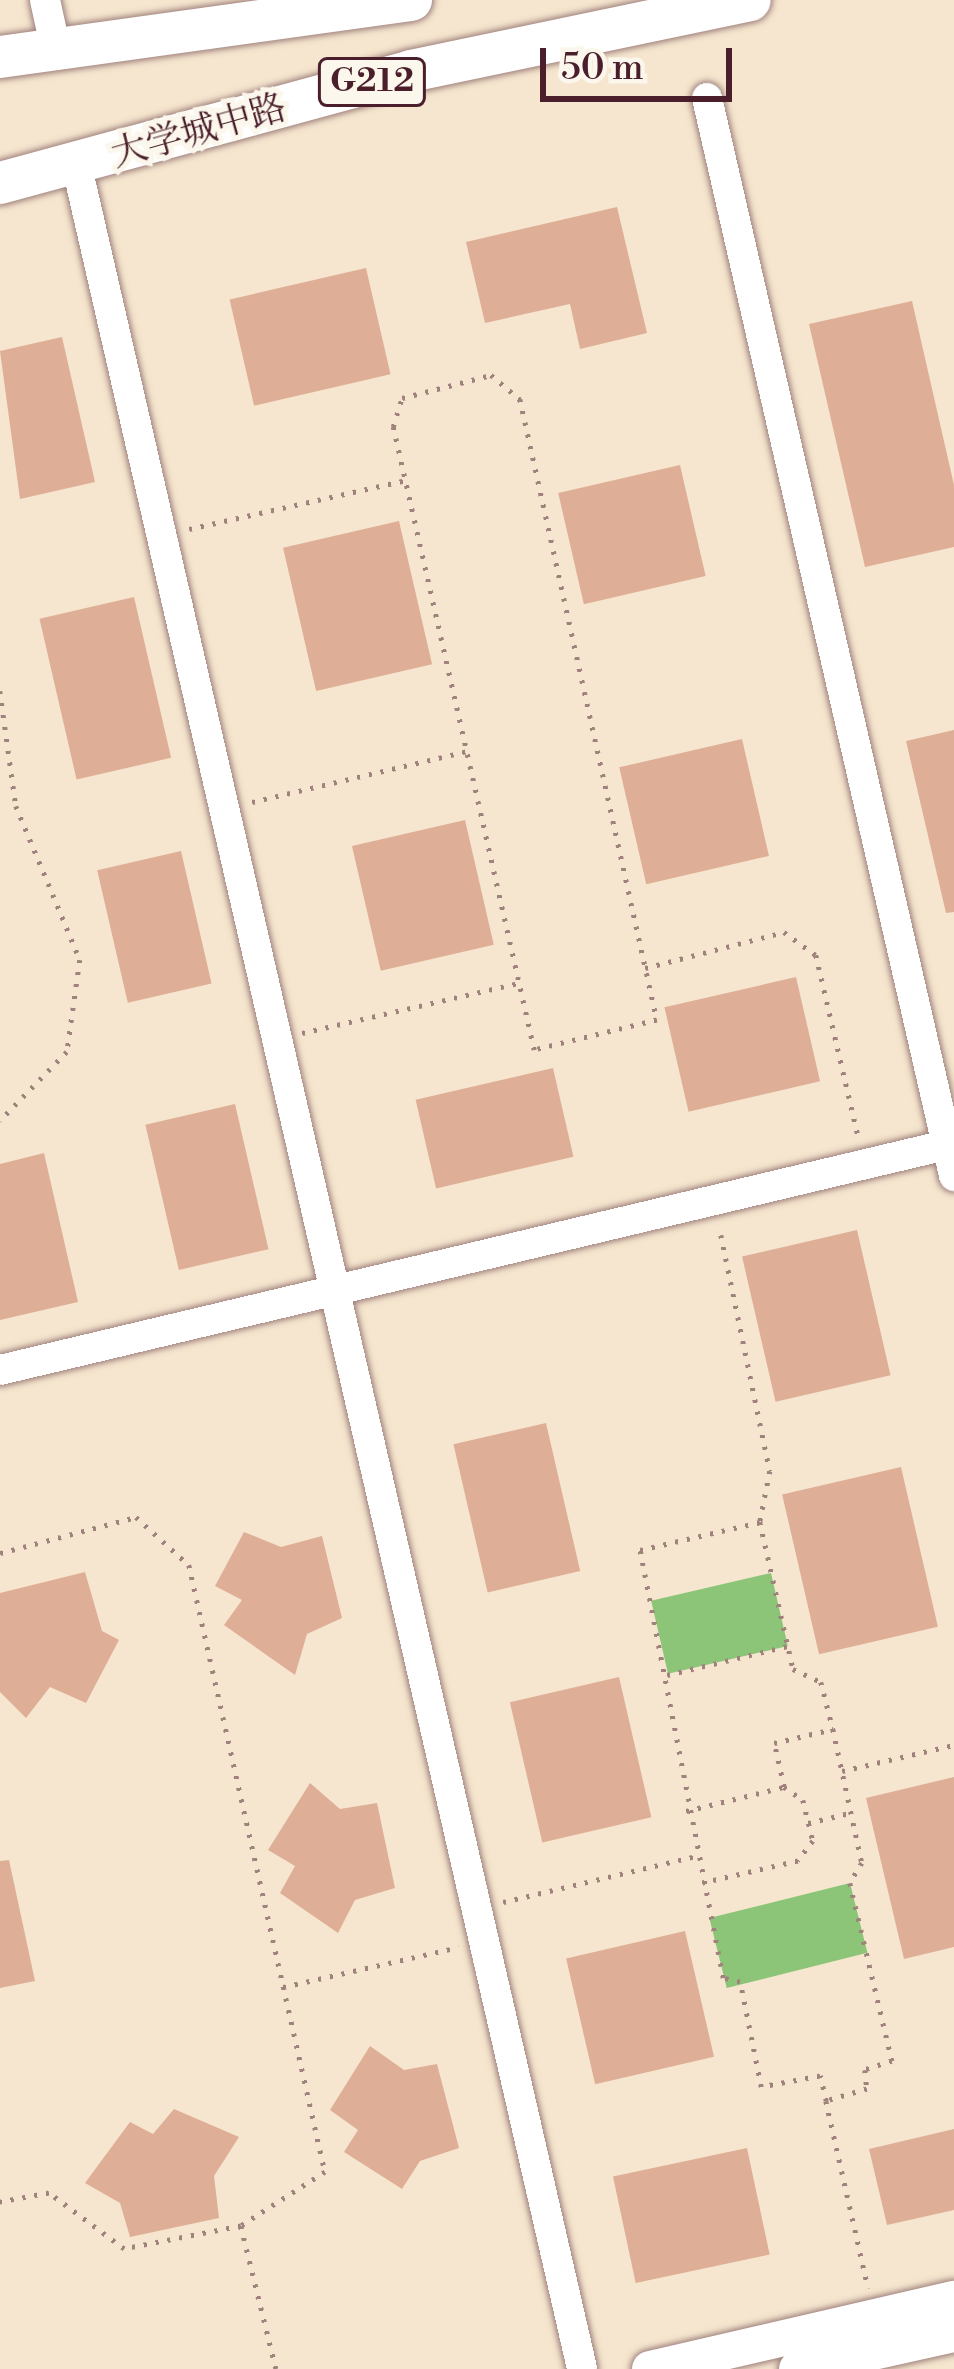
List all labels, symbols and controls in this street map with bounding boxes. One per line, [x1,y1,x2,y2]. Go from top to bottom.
scale bar [546,24,738,98]
text: 50 m [561,46,644,91]
road number: G212 [315,55,429,109]
street label: 大学城中路 [107,86,291,178]

